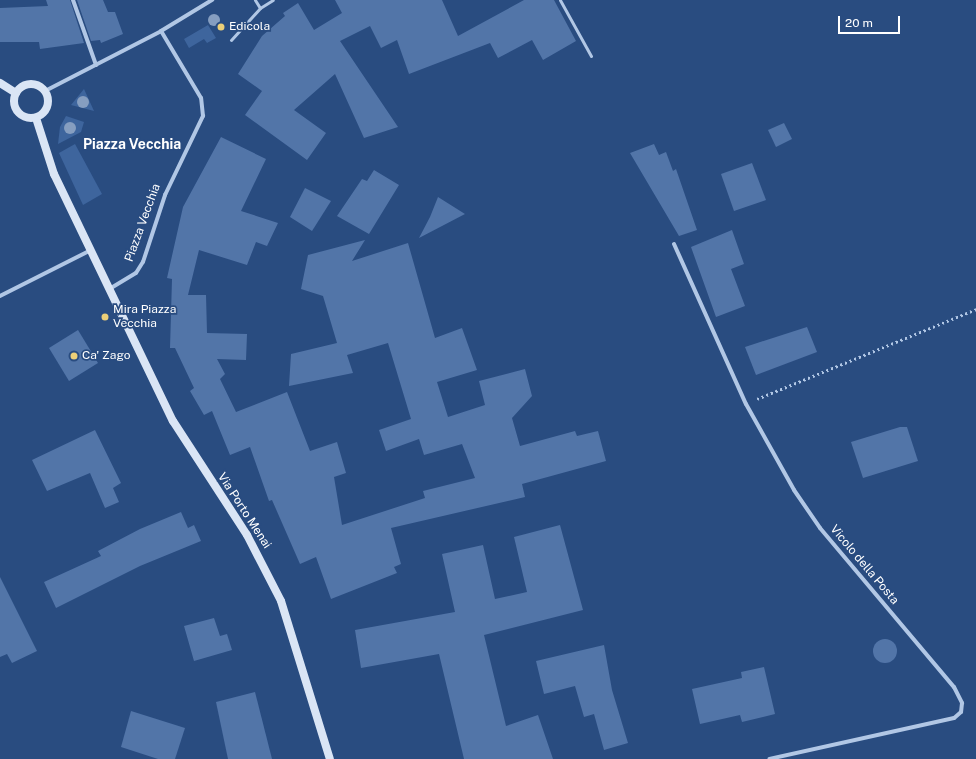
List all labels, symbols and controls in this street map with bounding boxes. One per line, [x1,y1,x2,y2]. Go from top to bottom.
scale bar [840,8,902,34]
text: 20 m [845,16,873,30]
place label: Edicola [229,20,270,34]
marker: Edicola [216,22,226,32]
district label: Piazza Vecchia [83,136,181,152]
street label: Piazza Vecchia [122,182,164,264]
place label: Mira Piazza Vecchia [113,303,176,331]
marker: Mira Piazza Vecchia [100,312,110,322]
place label: Ca' Zago [82,349,130,363]
marker: Ca' Zago [69,351,79,361]
street label: Via Porto Menai [214,470,274,552]
street label: Vicolo della Posta [827,522,901,608]

